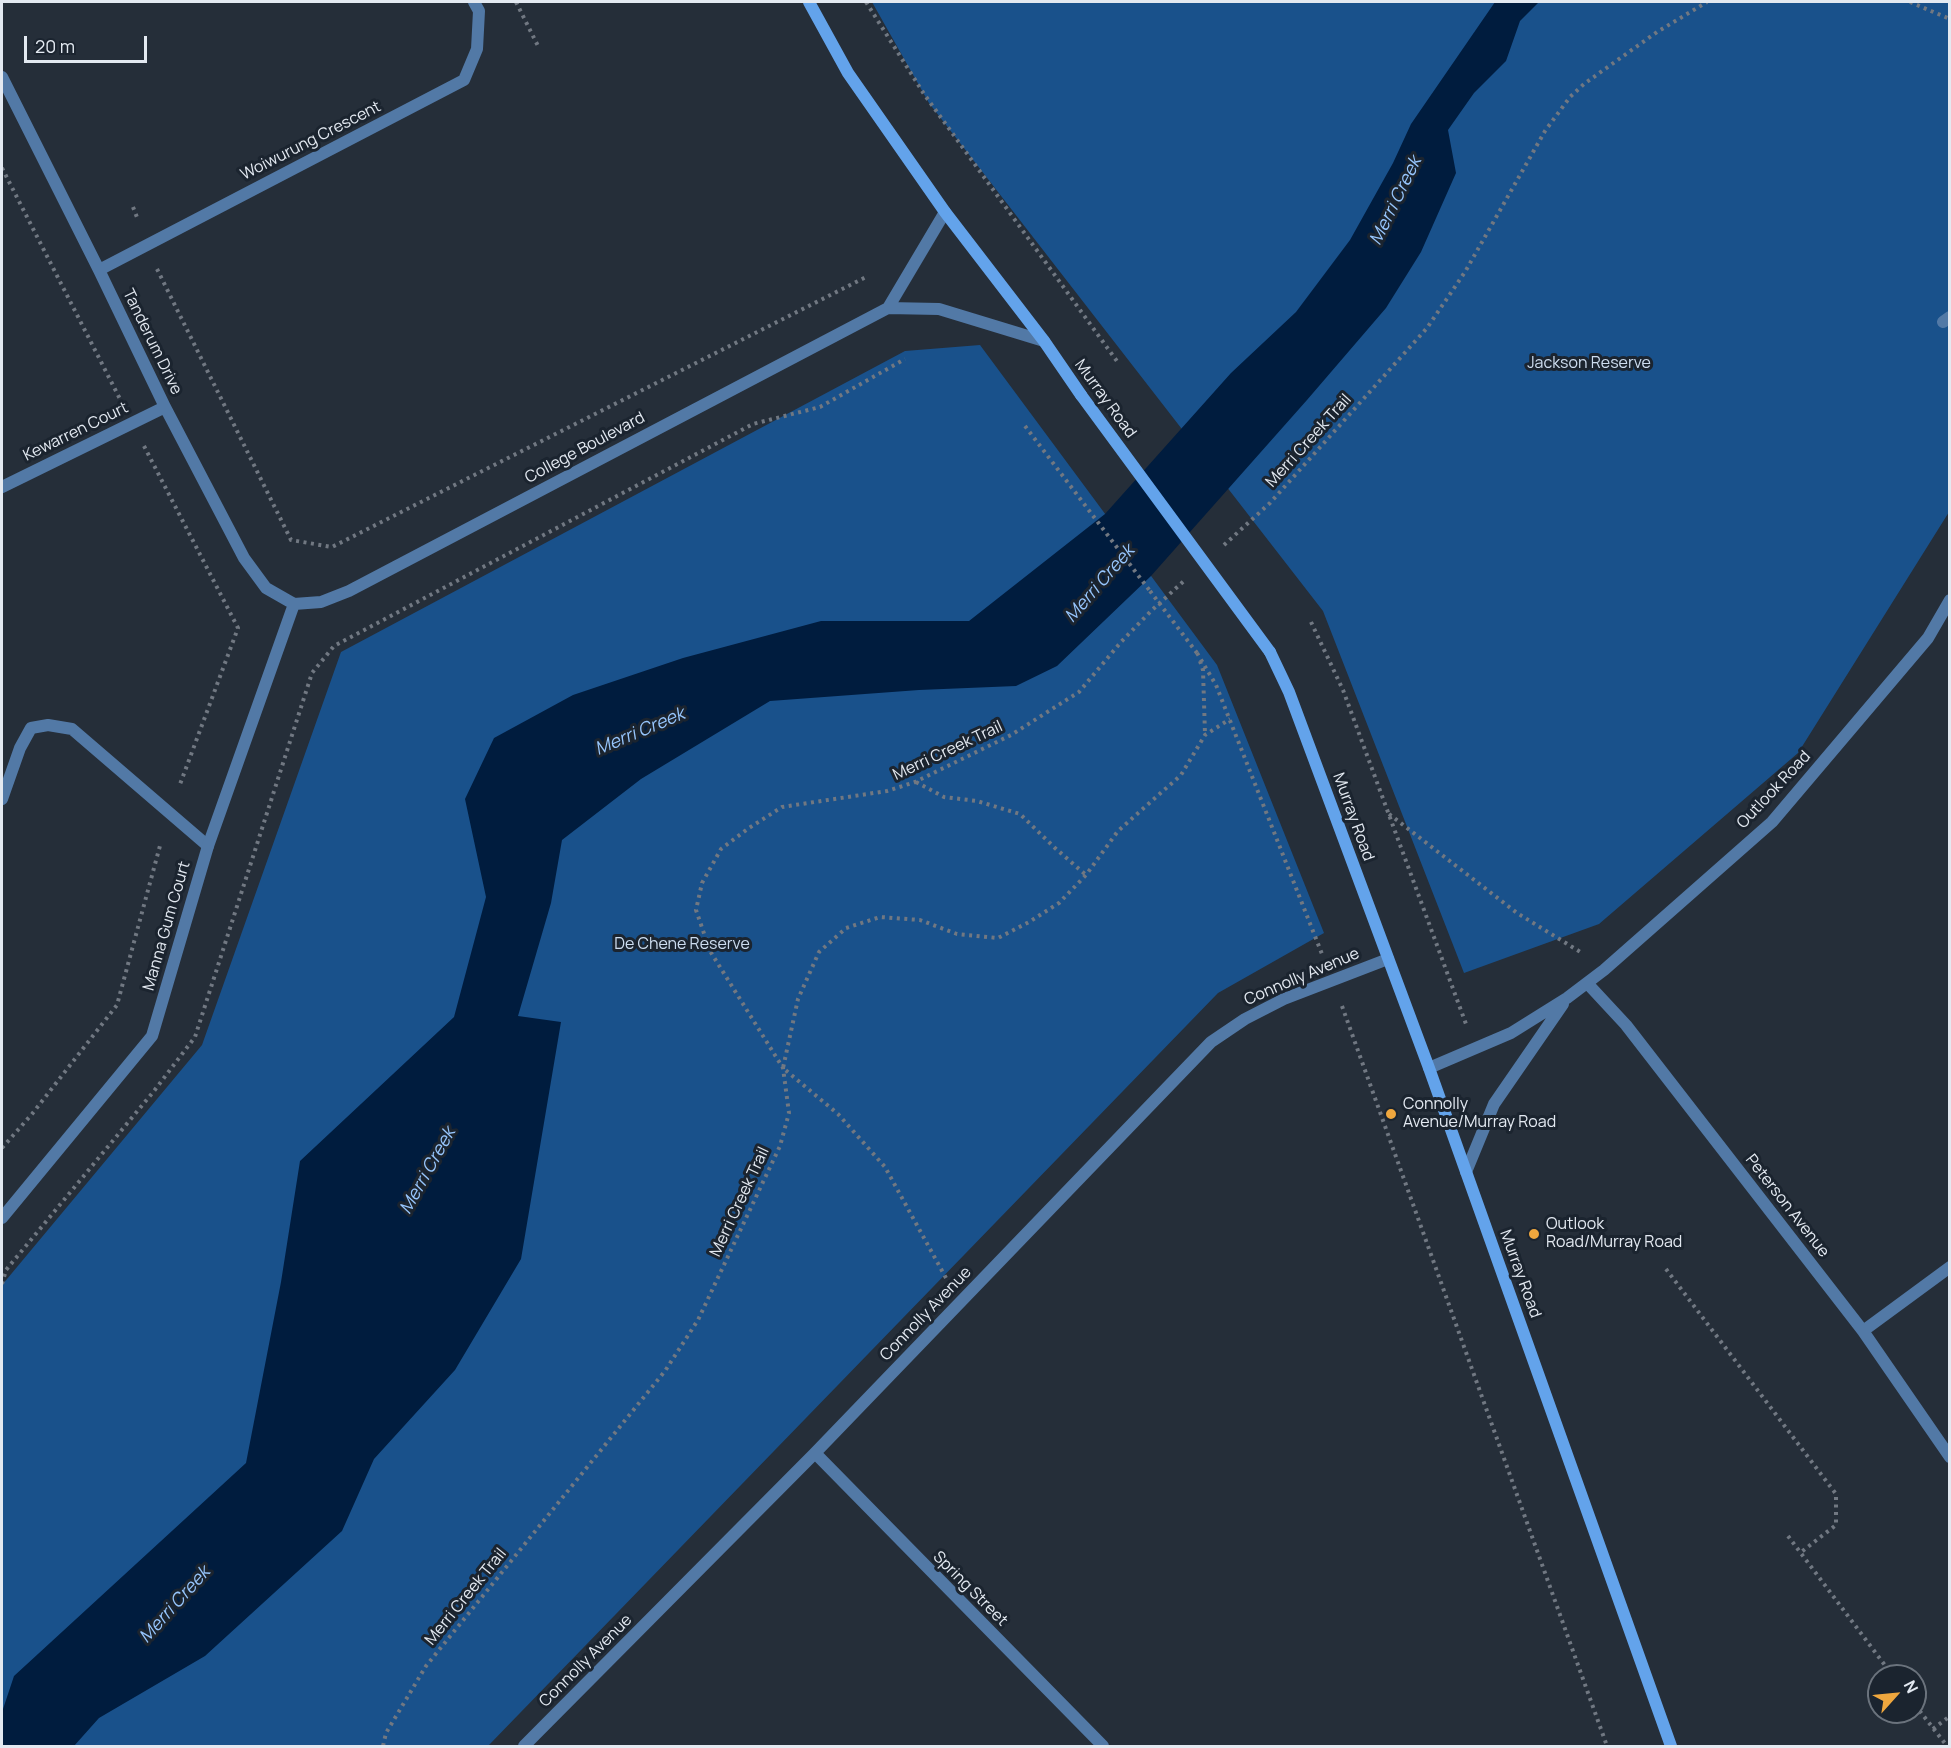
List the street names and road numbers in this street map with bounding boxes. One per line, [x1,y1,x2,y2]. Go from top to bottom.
street label: Woiwurung Crescent [238,97,384,185]
street label: Tanderum Drive [118,286,186,398]
street label: Murray Road [1070,356,1140,442]
street label: Merri Creek Trail [1262,390,1356,492]
street label: Kewarren Court [20,398,132,466]
street label: College Boulevard [522,408,648,488]
street label: Merri Creek Trail [890,717,1006,785]
street label: Outlook Road [1733,747,1815,833]
street label: Murray Road [1328,770,1378,864]
street label: Manna Gum Court [139,859,195,993]
street label: Connolly Avenue [1242,944,1362,1010]
street label: Merri Creek Trail [706,1144,774,1260]
street label: Peterson Avenue [1741,1151,1833,1261]
street label: Murray Road [1495,1227,1545,1321]
street label: Connolly Avenue [876,1263,976,1365]
street label: Merri Creek Trail [421,1545,511,1649]
street label: Spring Street [929,1548,1011,1630]
street label: Connolly Avenue [536,1611,636,1711]

